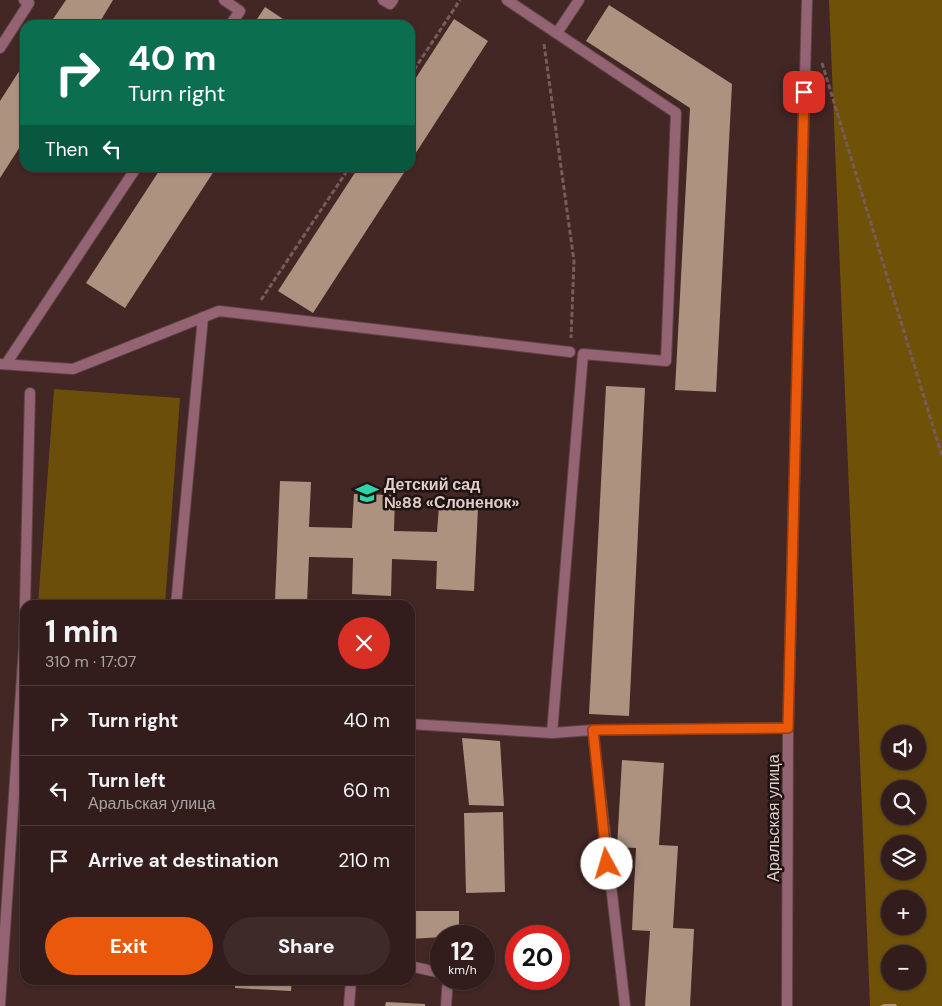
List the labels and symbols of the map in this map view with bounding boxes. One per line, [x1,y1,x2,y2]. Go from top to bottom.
pin [783,71,825,113]
place label: Детский сад №88 «Слоненок» [384,474,520,513]
school or university icon: Детский сад №88 «Слоненок» [354,480,380,506]
street label: Аральская улица [763,754,784,882]
position arrow [580,837,632,889]
speed limit sign: 20 [505,925,570,990]

